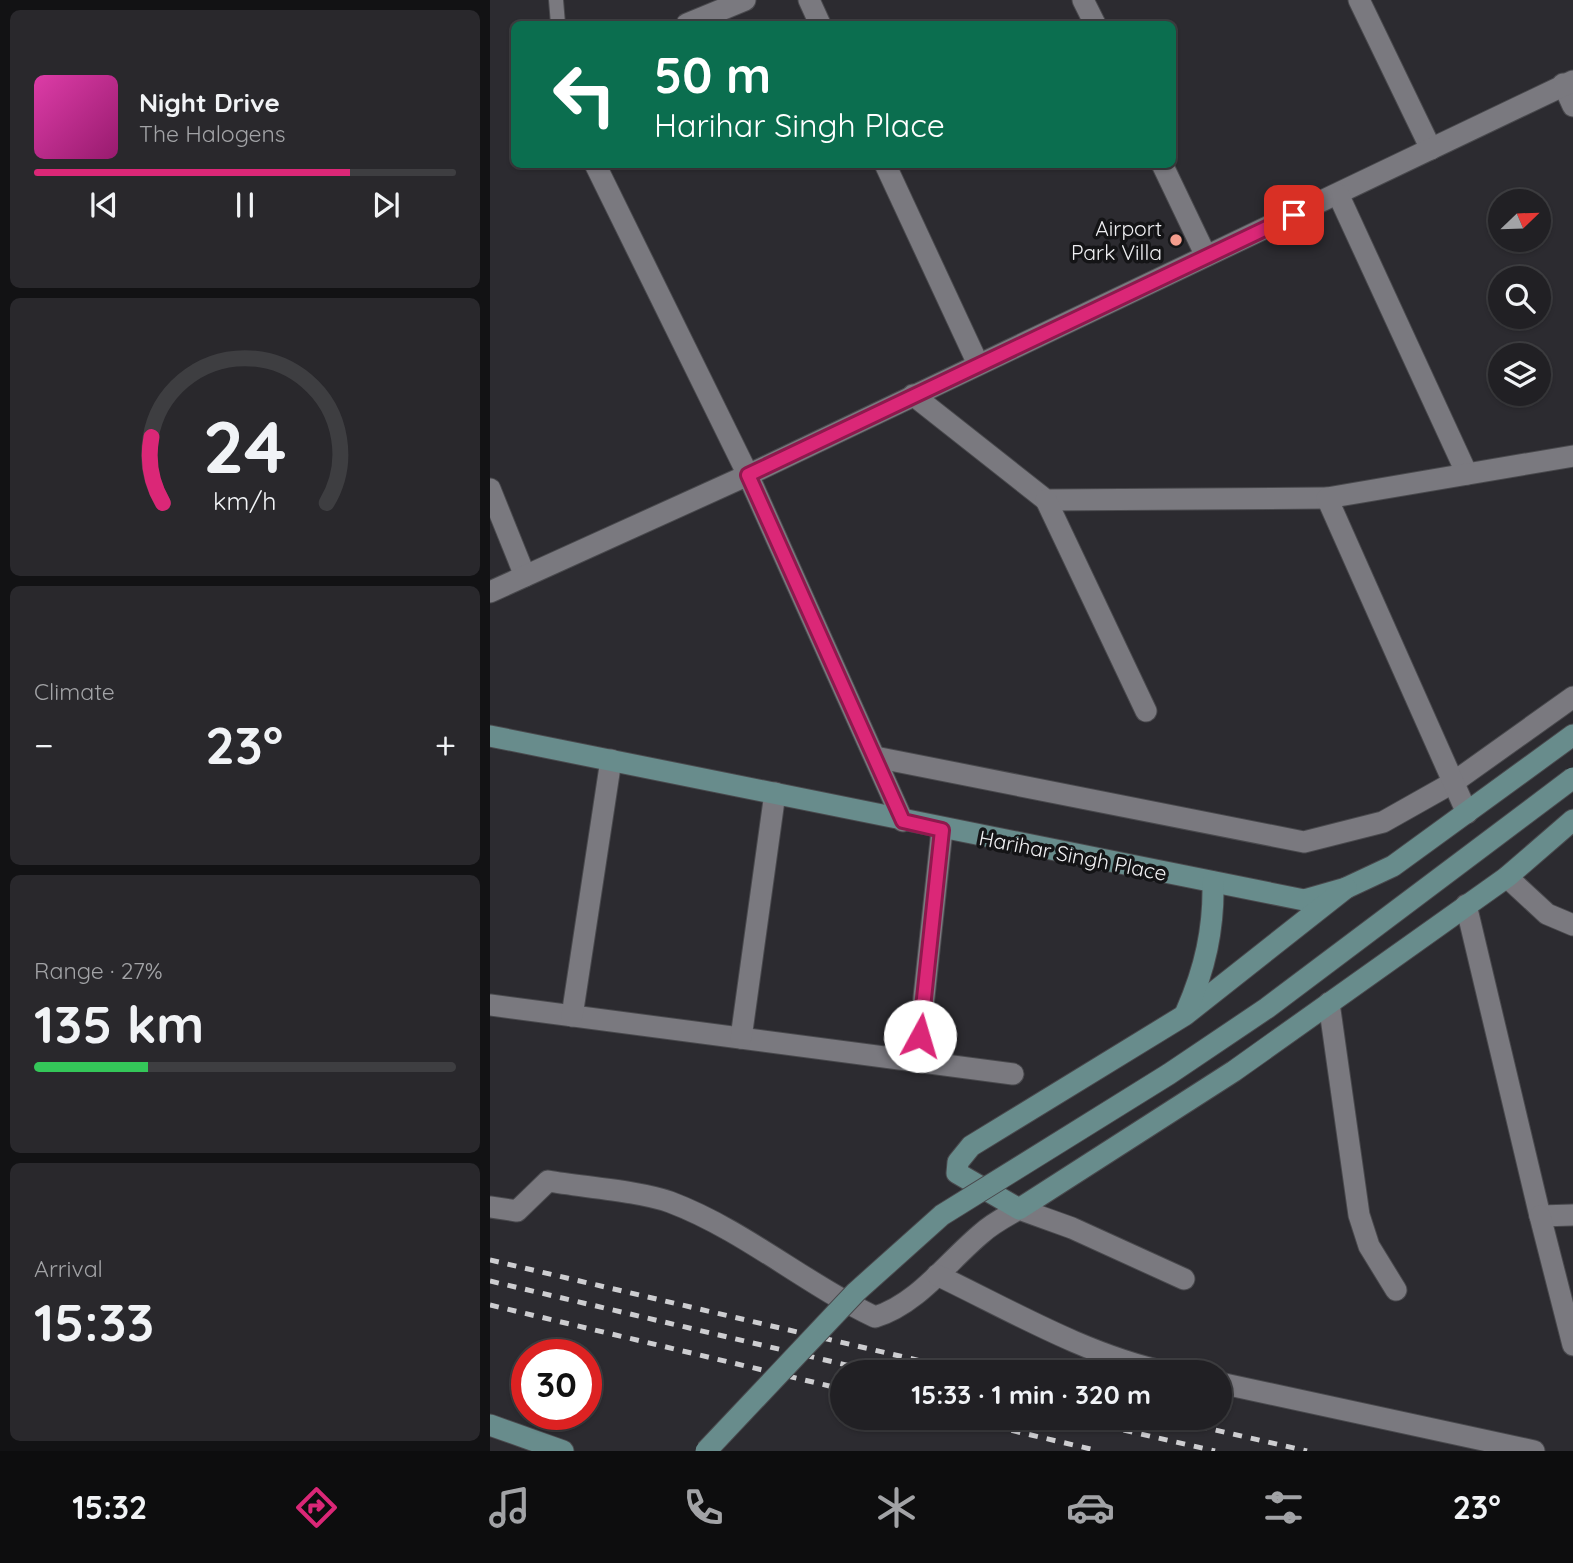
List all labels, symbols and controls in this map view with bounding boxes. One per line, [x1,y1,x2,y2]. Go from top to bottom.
text: 50 m [654,44,771,105]
icon: left [539,49,630,140]
text: Night Drive [139,86,280,119]
text: Harihar Singh Place [654,105,945,145]
text: The Halogens [139,119,286,148]
pin [1264,185,1324,245]
icon: previous [85,186,123,224]
icon: pause [226,186,264,224]
icon: next [367,186,405,224]
north arrow [1488,189,1550,252]
map controls [1488,189,1551,406]
icon: arrive [1275,196,1313,234]
place label: Airport Park Villa [1071,215,1162,265]
marker: Airport Park Villa [1168,232,1184,248]
button: search [1488,266,1551,329]
button: layers [1488,343,1551,406]
text: 24 [203,401,287,492]
text: km/h [213,485,277,516]
text: Climate [34,677,115,706]
text: 23° [205,712,283,777]
text: − [34,721,54,769]
text: + [435,721,456,769]
street label: Harihar Singh Place [977,824,1169,886]
text: Range · 27% [34,956,163,985]
text: 135 km [34,991,204,1056]
position arrow [883,999,957,1073]
text: Arrival [34,1254,103,1283]
text: 15:33 [34,1289,154,1354]
speed limit sign: 30 [511,1339,602,1430]
text: 15:33 · 1 min · 320 m [911,1378,1151,1411]
icon: directions [292,1483,341,1532]
icon: music [485,1483,534,1532]
icon: phone [679,1483,728,1532]
icon: climate [872,1483,921,1532]
icon: car [1066,1483,1115,1532]
icon: filters [1259,1483,1308,1532]
text: 15:32 [72,1487,147,1527]
text: 23° [1453,1487,1501,1527]

